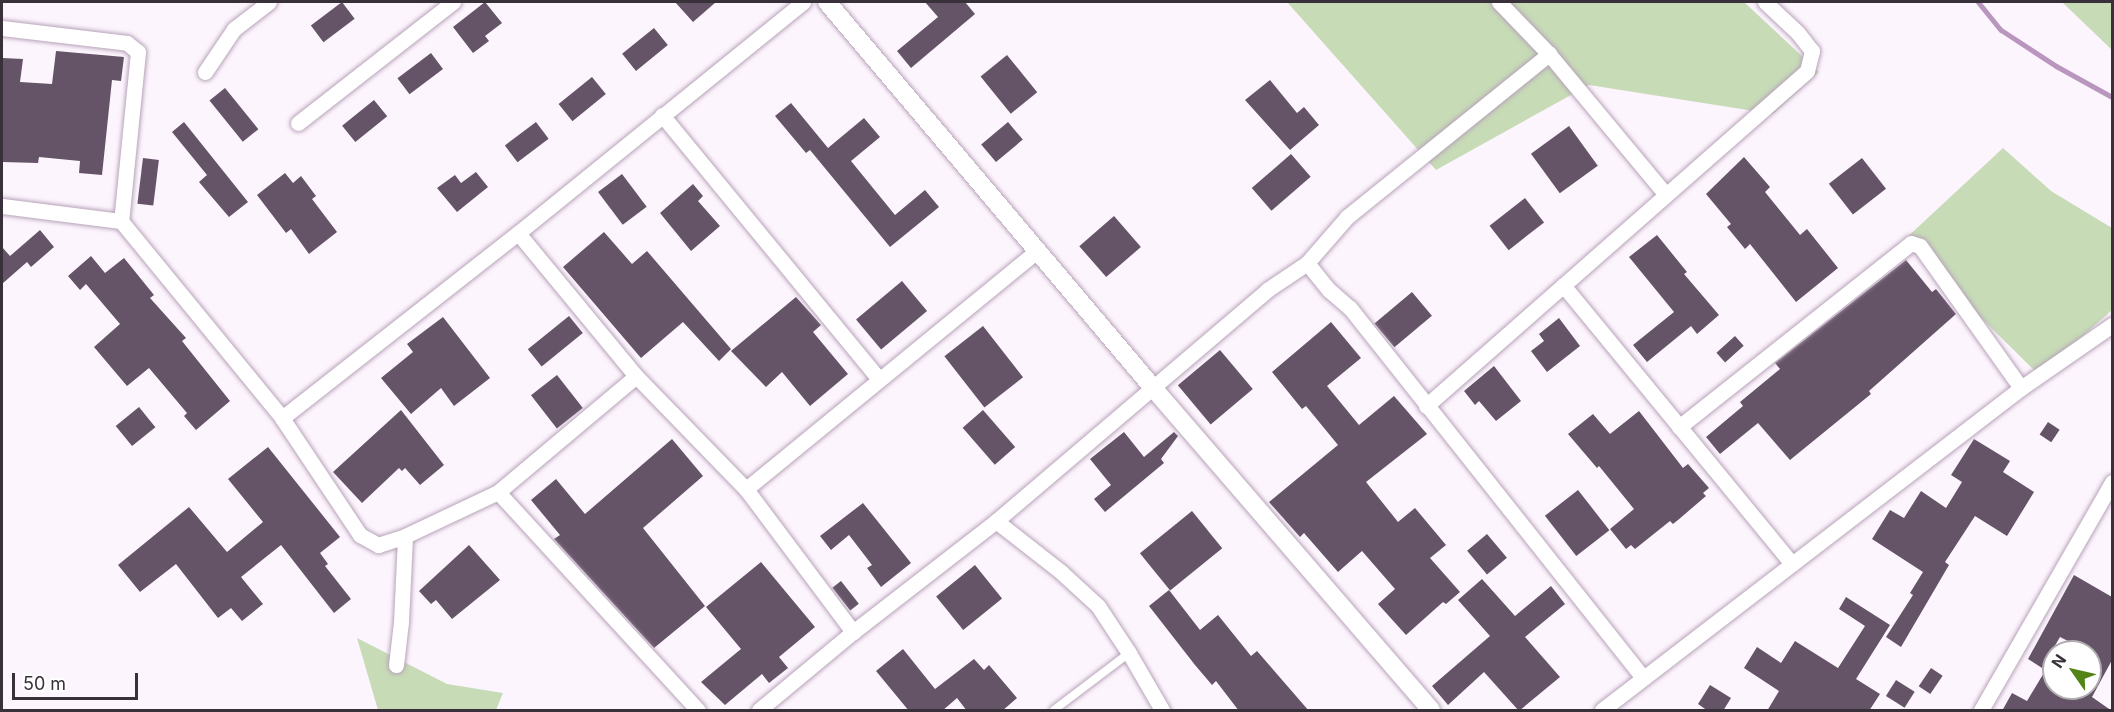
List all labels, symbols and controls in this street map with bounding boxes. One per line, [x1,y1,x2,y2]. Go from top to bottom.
north arrow [2042,640,2102,700]
text: N [2047,650,2070,672]
scale bar [15,661,141,699]
text: 50 m [23,673,66,694]

